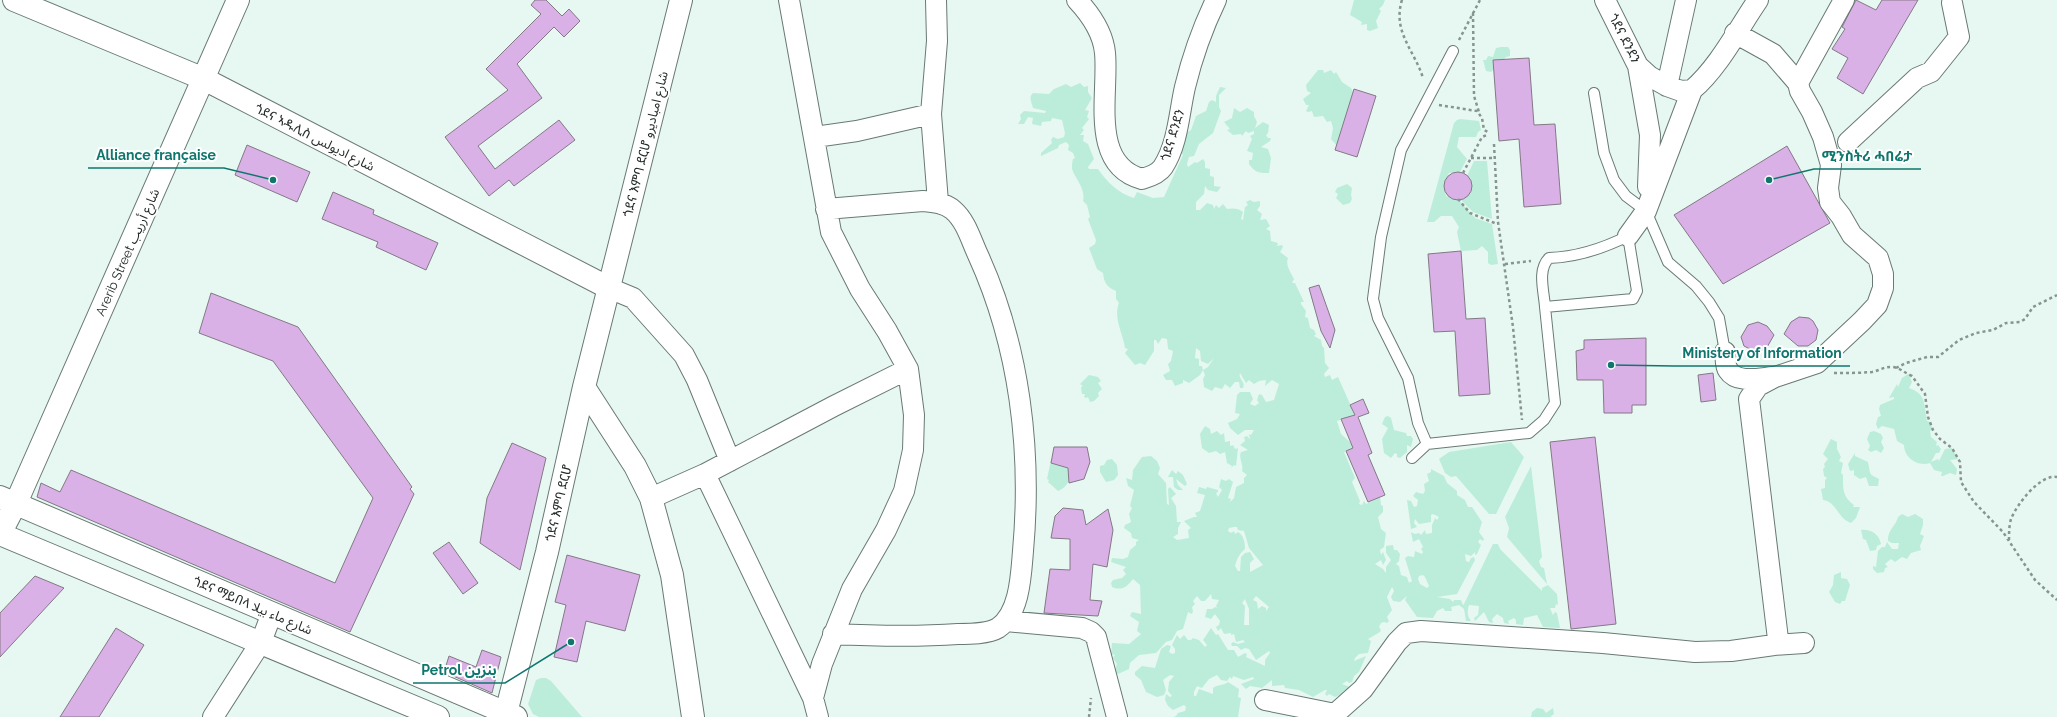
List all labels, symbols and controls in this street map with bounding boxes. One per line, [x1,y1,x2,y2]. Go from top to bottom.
street label: ጎደና ደንደን [1606,11,1644,66]
street label: ጎደና እምባ ደርሆ شارع امباديرو [620,70,674,219]
street label: ጎደና ኣዱሊስ شارع اديولس [251,101,377,177]
street label: ጎደና ደንደን [1157,107,1188,163]
callout: Alliance française [88,142,224,168]
callout: ሚንስትሪ ሓበሬታ [1814,143,1921,169]
text: Alliance française [96,147,216,163]
text: ሚንስትሪ ሓበሬታ [1822,148,1912,164]
street label: Arerib Street شارع أرريب [92,186,165,319]
callout: Ministery of Information [1674,340,1850,366]
text: Ministery of Information [1682,345,1842,361]
street label: ጎደና እምባ ደርሆ [542,463,575,543]
street label: ጎደና ማይበላ شارع ماء بيلا [190,574,315,640]
callout: Petrol بنزين [413,657,505,683]
text: Petrol بنزين [421,662,497,679]

